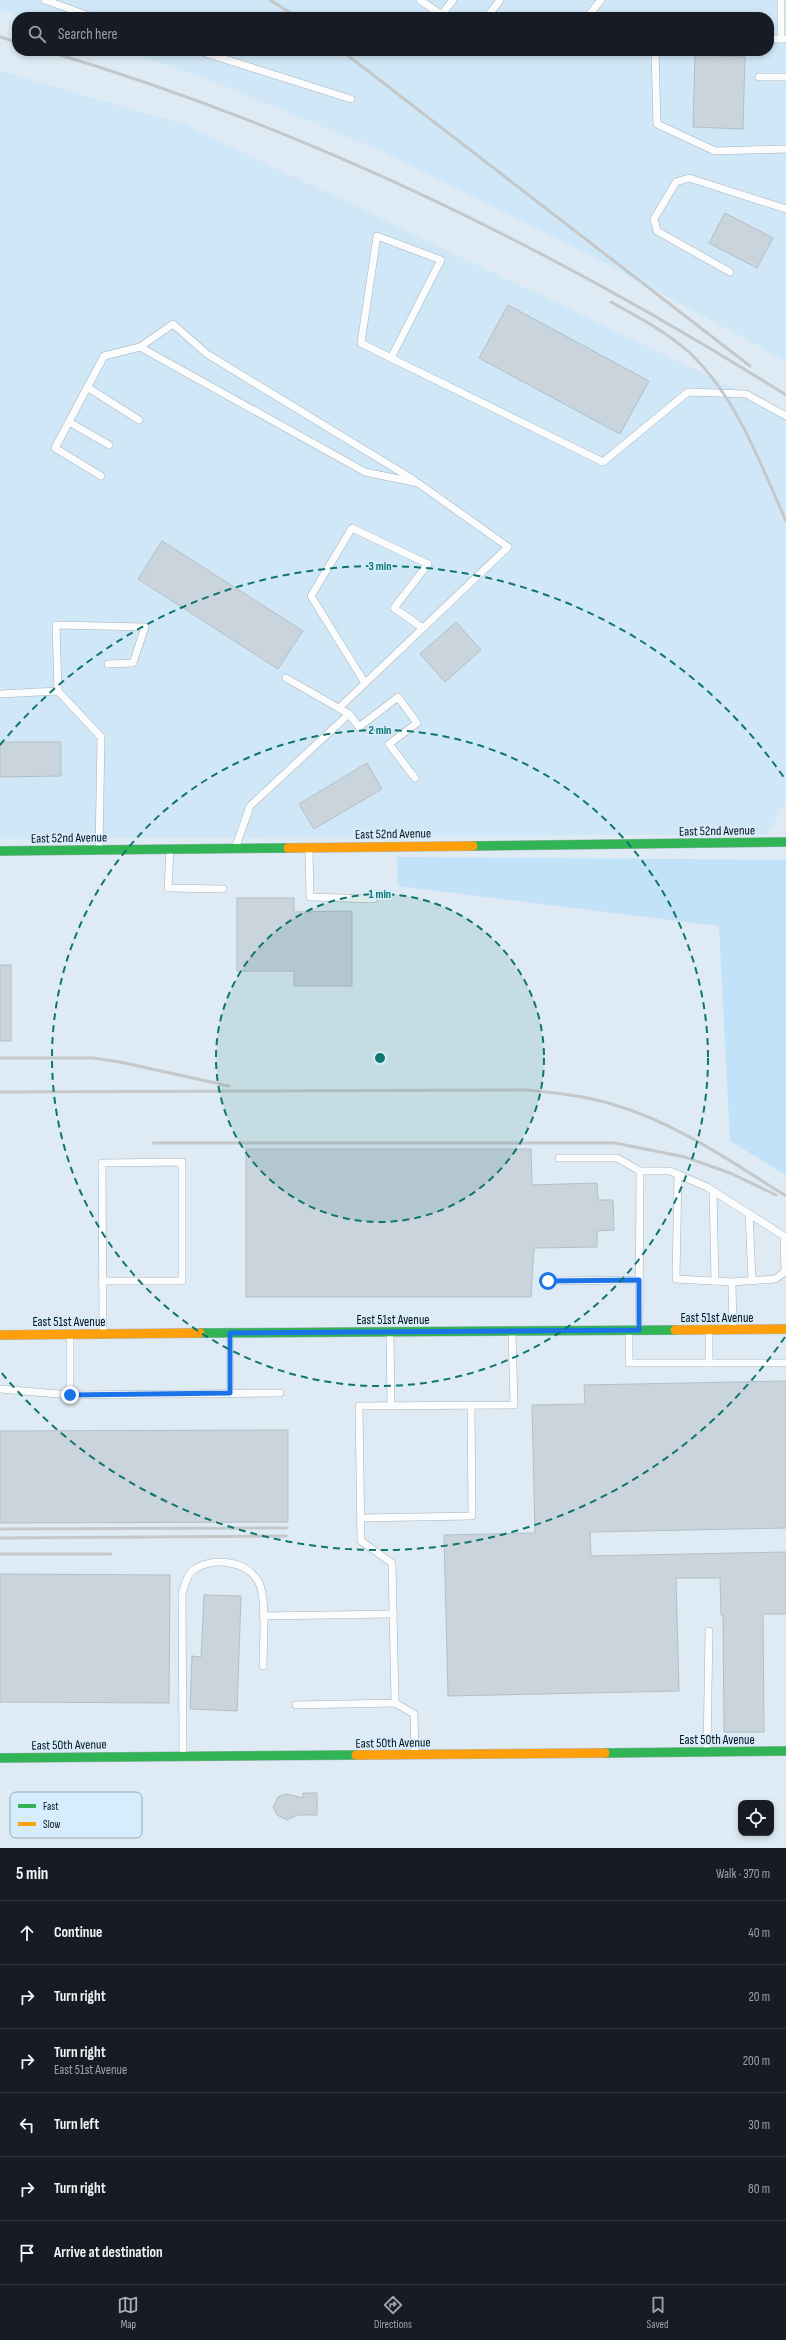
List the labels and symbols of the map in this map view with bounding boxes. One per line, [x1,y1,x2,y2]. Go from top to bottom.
text: 3 min [369,559,391,574]
text: 2 min [369,723,391,738]
street label: East 52nd Avenue [679,822,755,840]
street label: East 52nd Avenue [355,825,431,843]
street label: East 52nd Avenue [31,829,107,847]
text: 1 min [369,887,391,902]
centre of rings [373,1051,387,1065]
route start [539,1272,557,1290]
street label: East 51st Avenue [680,1310,754,1326]
street label: East 51st Avenue [356,1312,430,1328]
street label: East 51st Avenue [32,1314,106,1330]
route end [61,1386,79,1404]
street label: East 50th Avenue [679,1732,755,1748]
street label: East 50th Avenue [355,1734,431,1752]
street label: East 50th Avenue [31,1736,107,1754]
legend [10,1792,142,1838]
text: Fast [43,1800,59,1813]
text: Slow [43,1818,60,1831]

